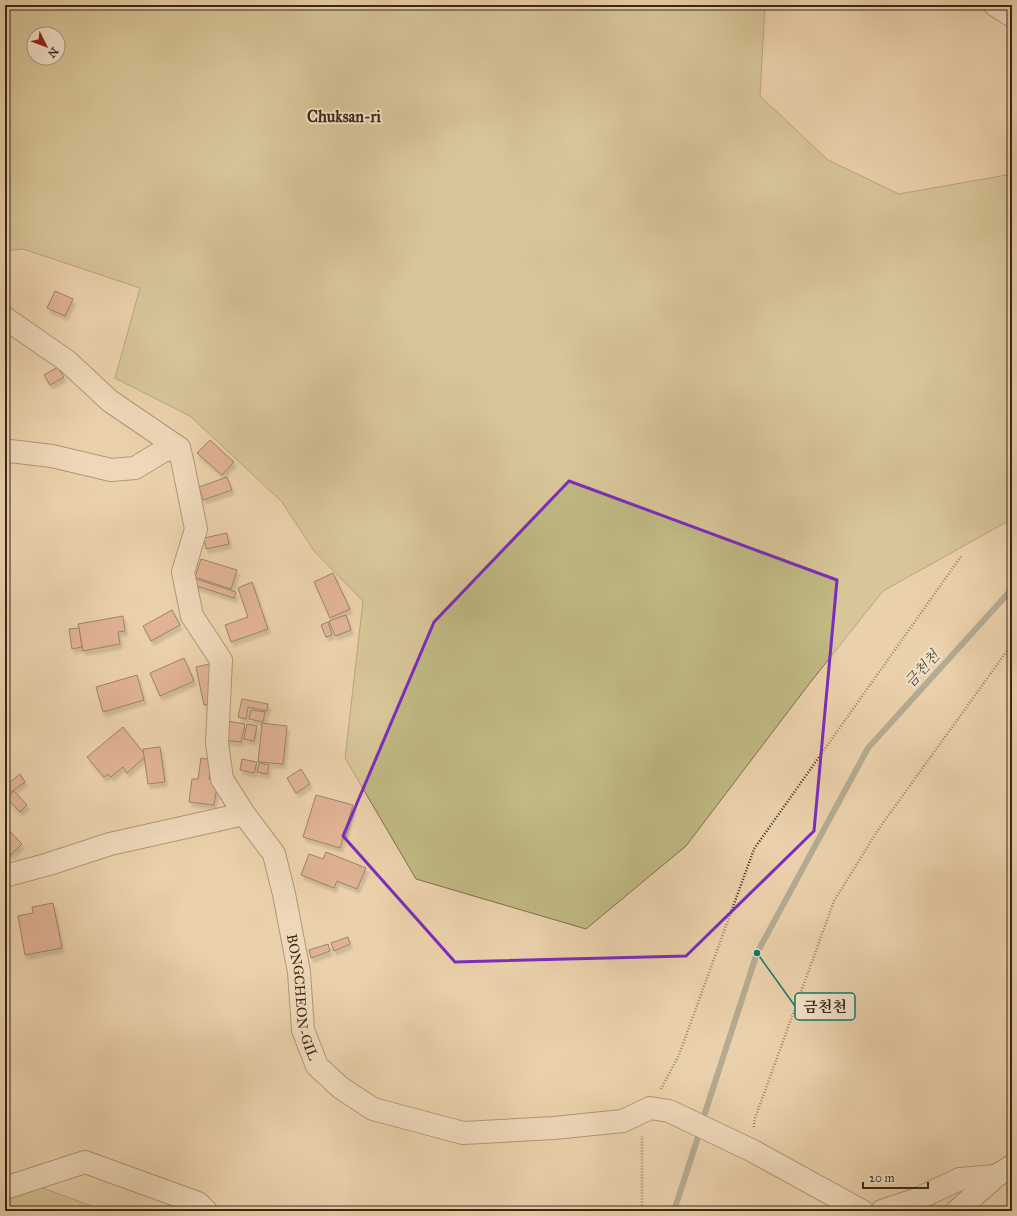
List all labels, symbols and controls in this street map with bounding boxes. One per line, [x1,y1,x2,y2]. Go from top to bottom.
north arrow [26,26,66,66]
text: N [45,45,61,61]
district label: Chuksan-ri [307,107,382,126]
water label: 금천천 [901,646,944,691]
street label: BONGCHEON-GIL [283,933,323,1063]
callout: 금천천 [795,993,855,1020]
text: 금천천 [803,998,847,1016]
scale bar [863,1164,928,1190]
text: 20 m [869,1171,895,1185]

